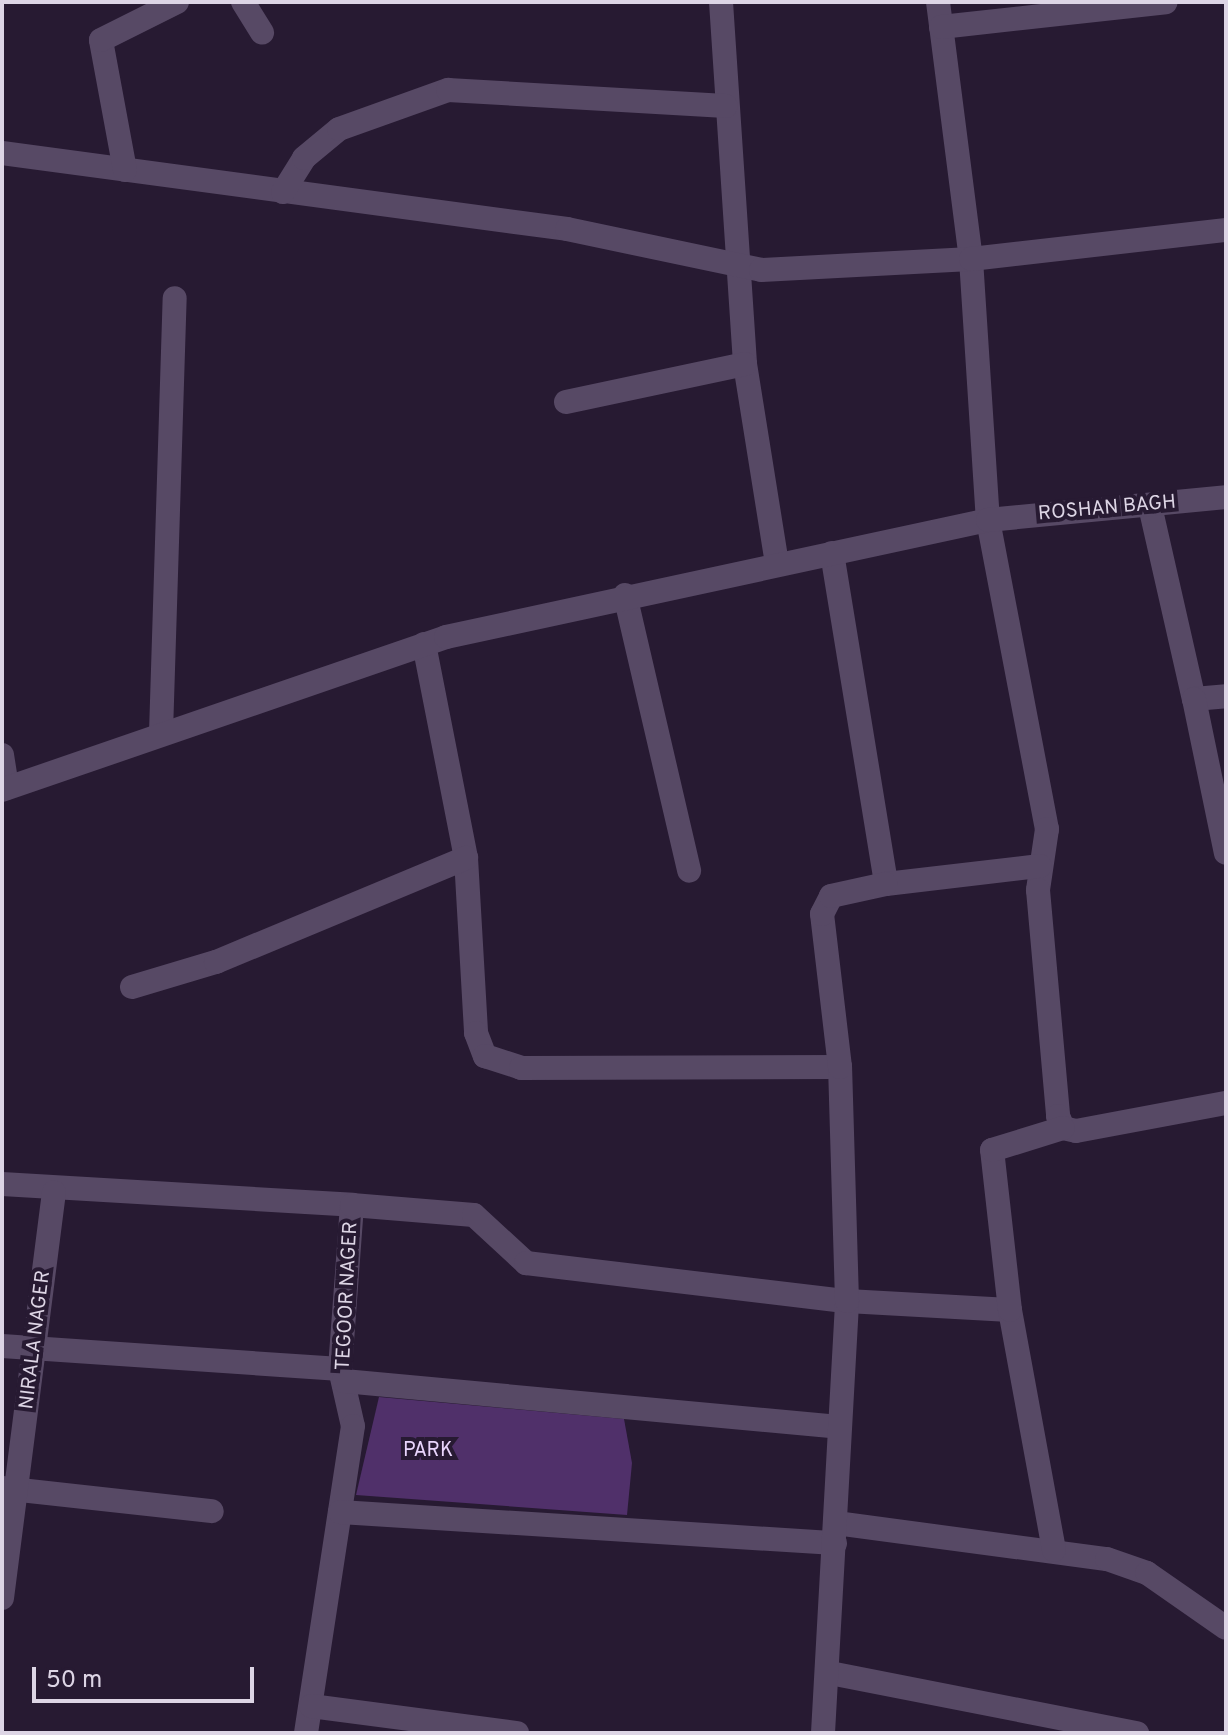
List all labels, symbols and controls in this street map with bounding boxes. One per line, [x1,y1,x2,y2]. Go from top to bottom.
street label: ROSHAN BAGH [1037,491,1177,527]
street label: TEGOOR NAGER [332,1221,364,1371]
street label: NIRALA NAGER [16,1269,56,1411]
park label: PARK [403,1439,453,1463]
scale bar [36,1651,258,1701]
text: 50 m [46,1666,102,1696]

